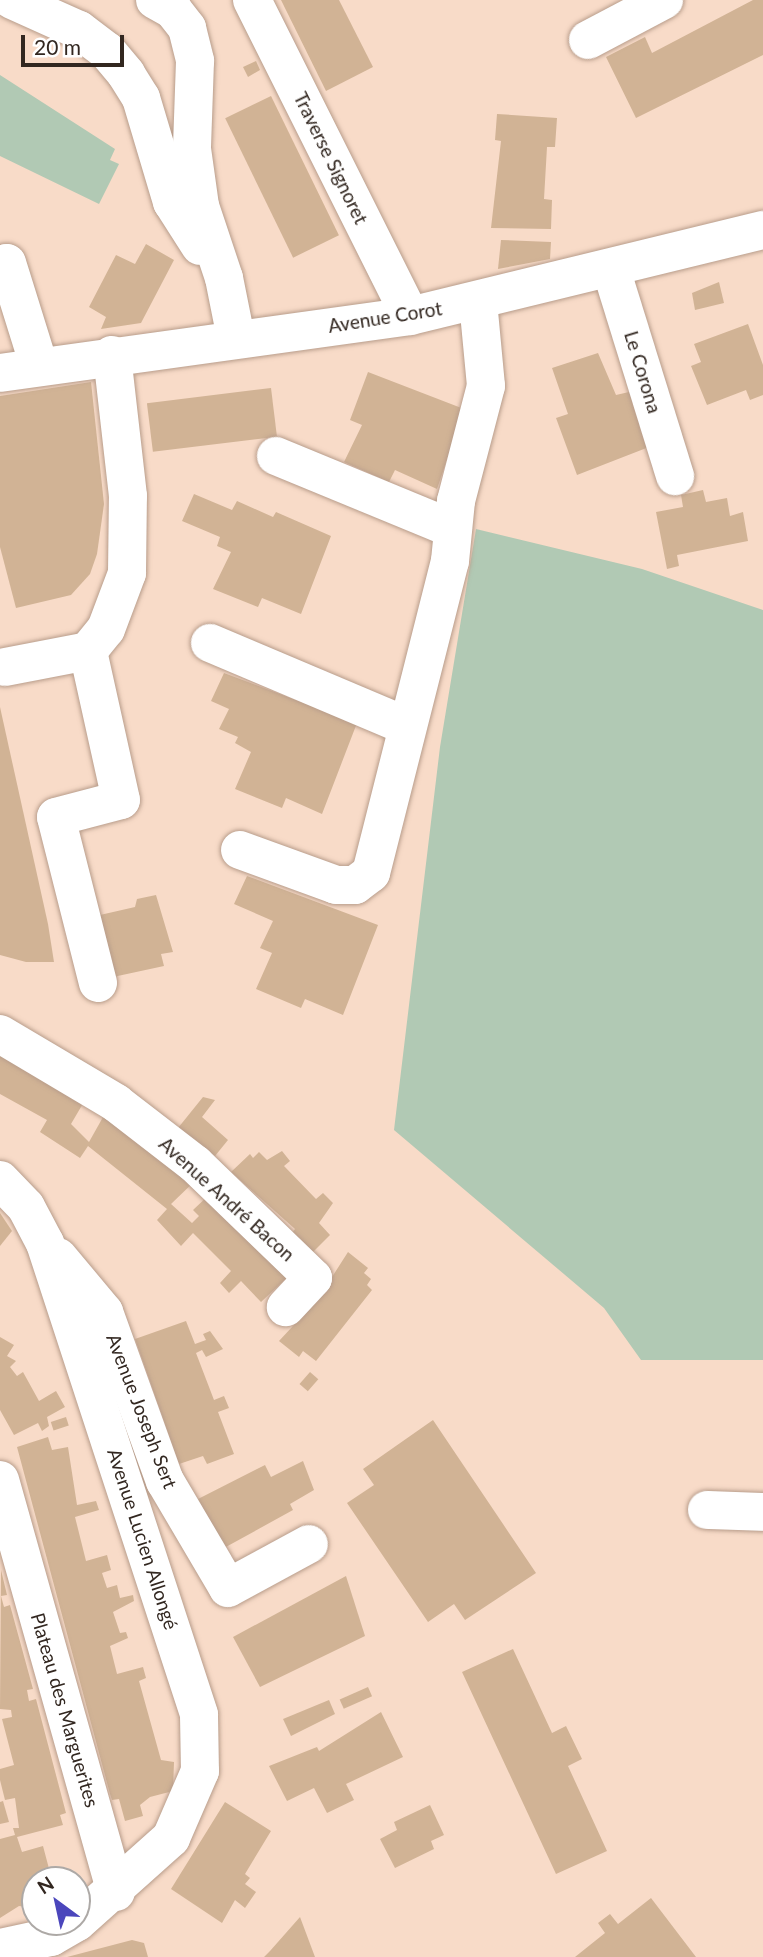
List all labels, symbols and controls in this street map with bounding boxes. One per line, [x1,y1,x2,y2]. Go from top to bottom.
scale bar [24,21,128,65]
text: 20 m [34,34,81,59]
street label: Traverse Signoret [289,88,373,228]
street label: Avenue Corot [326,297,444,337]
street label: Le Corona [620,328,666,416]
street label: Avenue André Bacon [154,1132,300,1266]
street label: Avenue Joseph Sert [102,1330,182,1492]
street label: Avenue Lucien Allongé [103,1445,183,1633]
street label: Plateau des Marguerites [26,1610,104,1810]
north arrow [21,1866,91,1936]
text: N [33,1871,58,1898]

